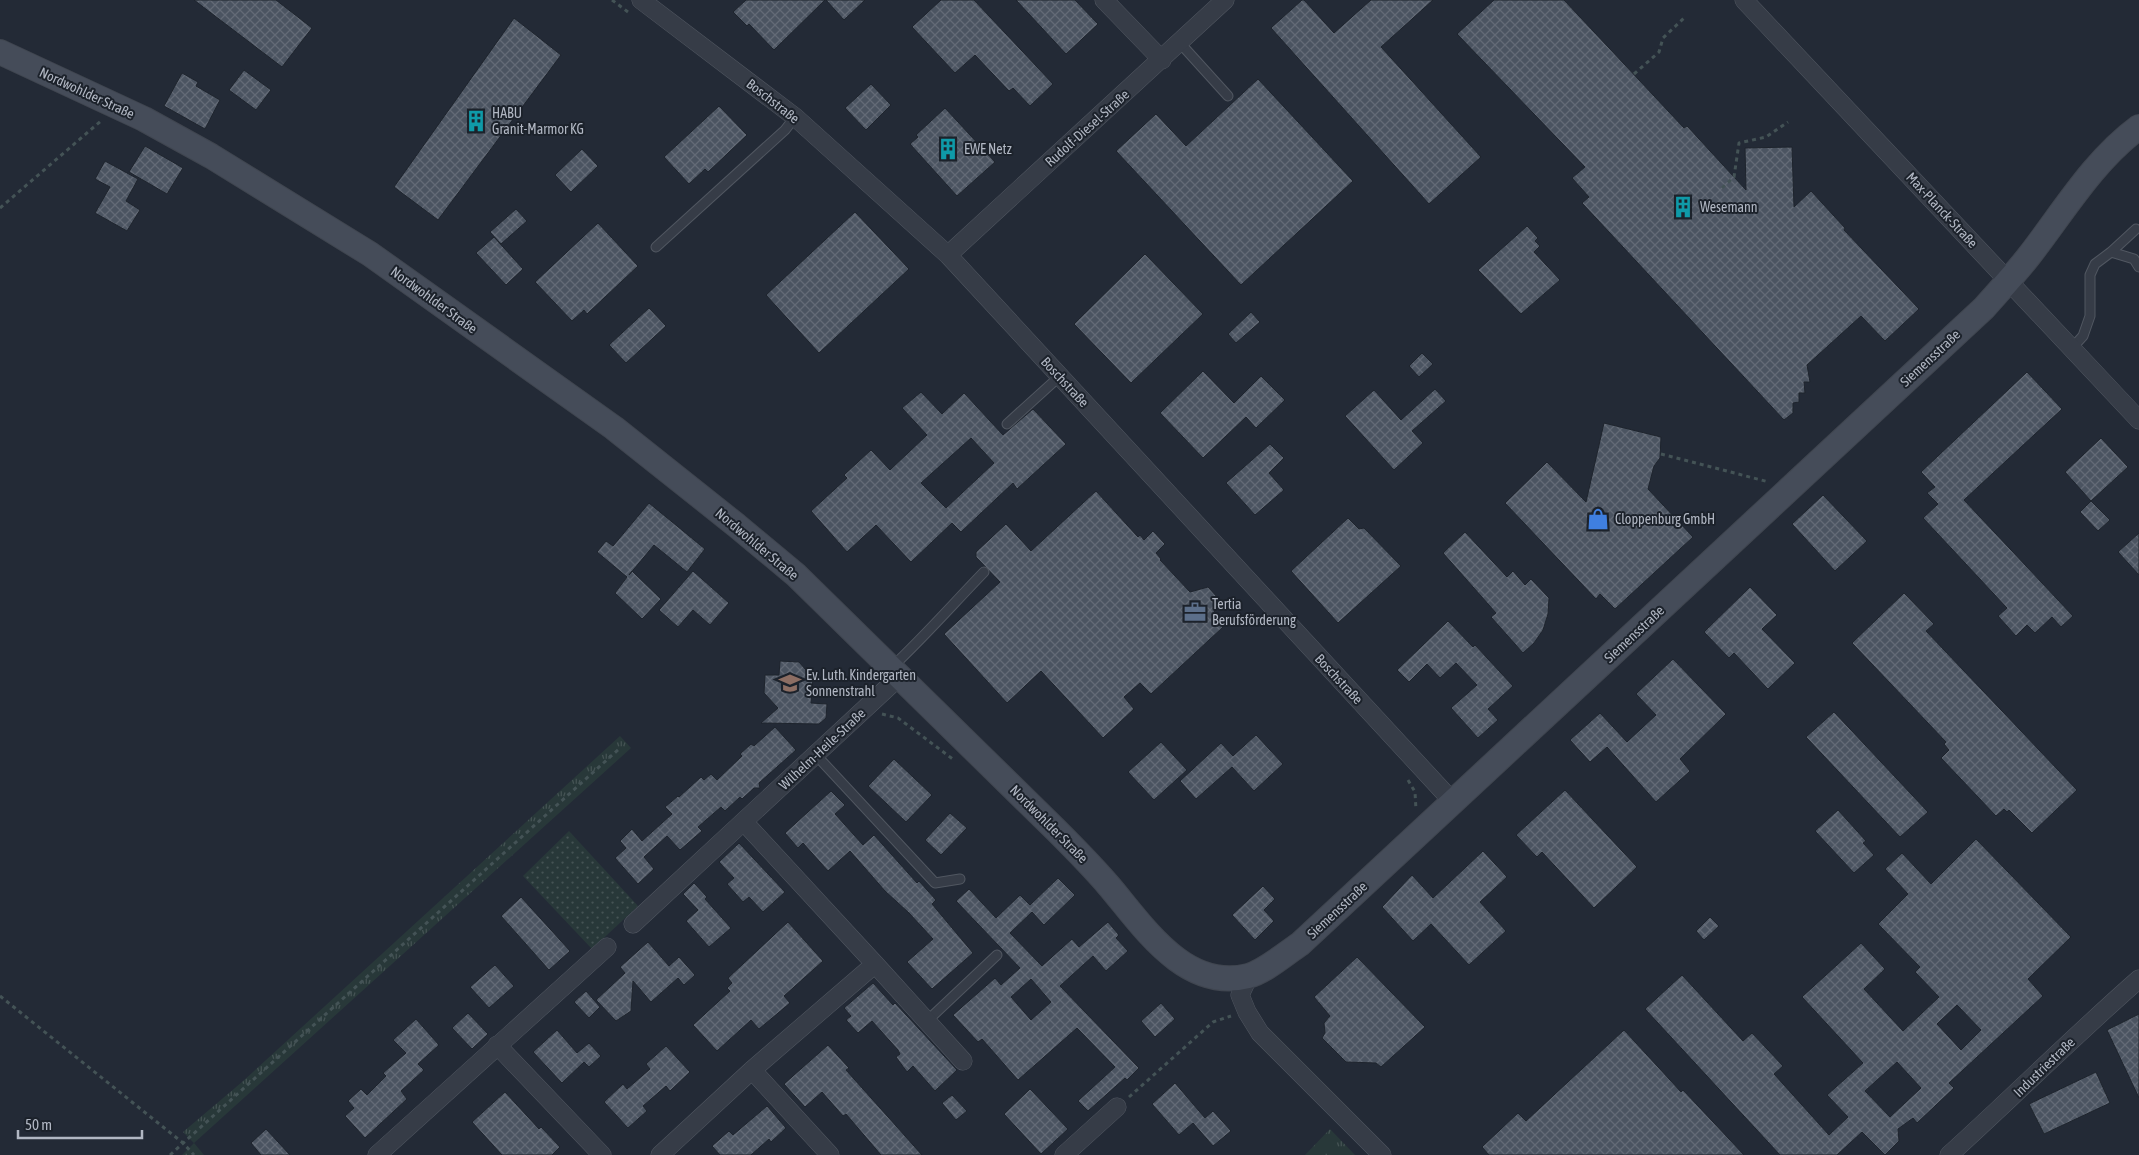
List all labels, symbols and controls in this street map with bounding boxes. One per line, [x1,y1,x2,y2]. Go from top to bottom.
street label: Nordwohlder Straße [37,64,137,122]
street label: Boschstraße [743,75,803,127]
street label: Rudolf-Diesel-Straße [1042,86,1132,170]
place label: HABU Granit-Marmor KG [492,105,584,137]
building icon: HABU Granit-Marmor KG [463,108,489,134]
building icon: EWE Netz [935,136,961,162]
place label: EWE Netz [964,141,1012,157]
street label: Max-Planck-Straße [1903,169,1981,251]
building icon: Wesemann [1670,194,1696,220]
place label: Wesemann [1700,199,1758,215]
street label: Nordwohlder Straße [388,263,480,337]
street label: Siemensstraße [1897,326,1963,390]
street label: Boschstraße [1038,354,1092,410]
street label: Nordwohlder Straße [712,505,802,583]
shop icon: Cloppenburg GmbH [1585,506,1611,532]
place label: Cloppenburg GmbH [1615,511,1715,527]
place label: Tertia Berufsförderung [1212,596,1296,628]
office icon: Tertia Berufsförderung [1182,599,1208,625]
street label: Siemensstraße [1601,602,1667,666]
street label: Boschstraße [1312,651,1366,707]
place label: Ev. Luth. Kindergarten Sonnenstrahl [806,667,916,699]
school or university icon: Ev. Luth. Kindergarten Sonnenstrahl [777,670,803,696]
street label: Wilhelm-Heile-Straße [776,705,868,793]
street label: Nordwohlder Straße [1007,782,1091,866]
street label: Siemensstraße [1304,878,1370,942]
street label: Industriestraße [2010,1034,2078,1100]
scale bar [18,1108,141,1140]
text: 50 m [25,1116,52,1133]

